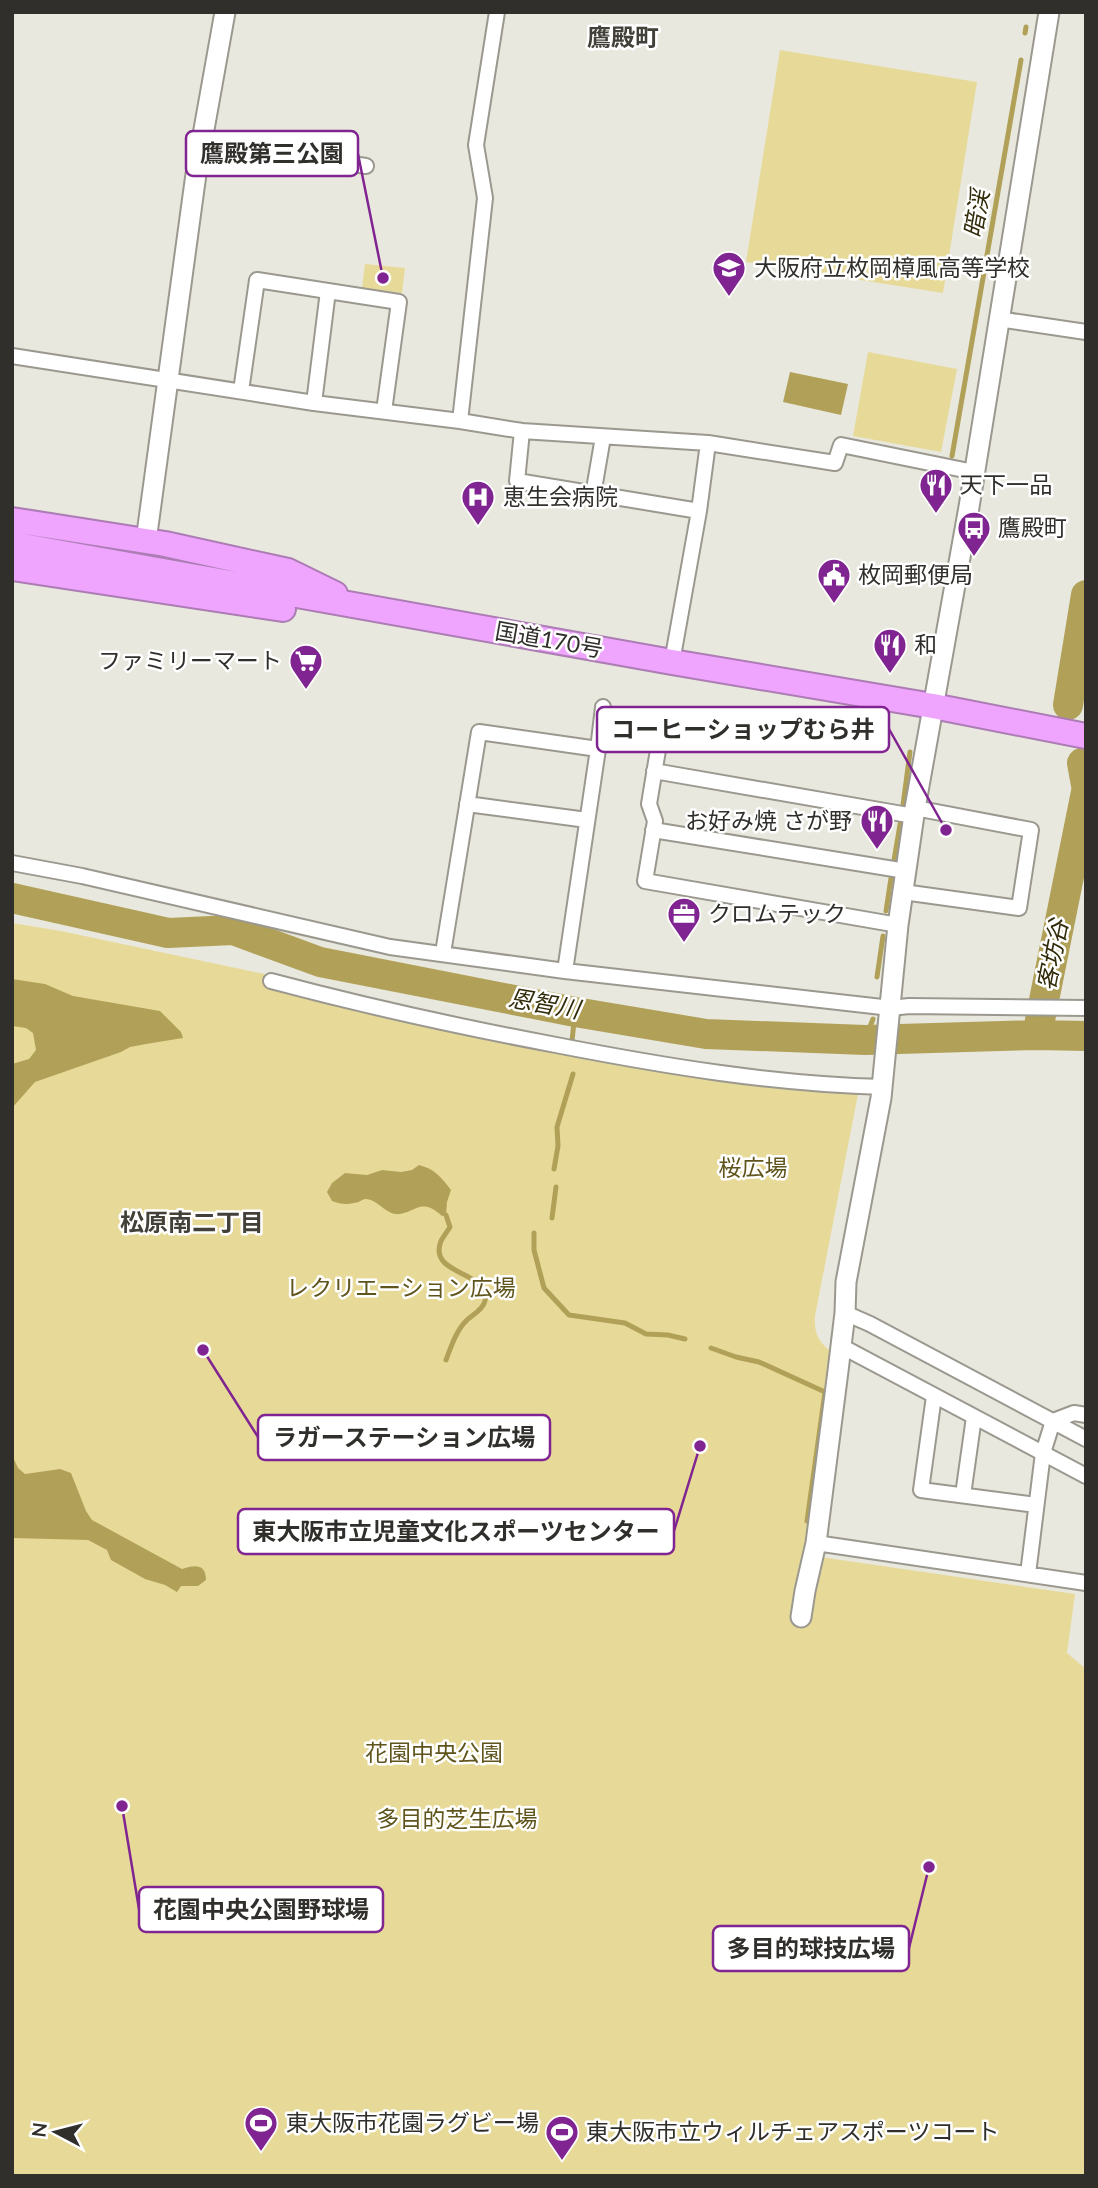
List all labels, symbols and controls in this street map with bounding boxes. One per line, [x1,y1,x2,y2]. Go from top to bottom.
district label: 鷹殿町 [587,22,659,51]
callout: 鷹殿第三公園 [186,131,358,176]
text: 鷹殿第三公園 [200,138,344,167]
water label: 暗渓 [957,185,994,240]
school or university icon: 大阪府立枚岡樟風高等学校 [710,249,748,298]
place label: 大阪府立枚岡樟風高等学校 [754,253,1030,281]
restaurant icon: 天下一品 [917,466,955,515]
place label: 天下一品 [960,470,1052,498]
hospital icon: 恵生会病院 [459,478,497,527]
place label: 恵生会病院 [503,482,618,510]
bus stop icon: 鷹殿町 [955,509,993,558]
place label: 鷹殿町 [998,513,1067,541]
public building icon: 枚岡郵便局 [815,556,853,605]
place label: 枚岡郵便局 [858,560,973,588]
street label: 国道170号 [493,616,605,662]
restaurant icon: 和 [871,626,909,675]
place label: 和 [914,630,937,658]
supermarket icon: ファミリーマート [287,642,325,691]
place label: ファミリーマート [98,646,282,674]
callout: コーヒーショップむら井 [597,707,889,752]
text: コーヒーショップむら井 [611,714,875,743]
restaurant icon: お好み焼 さが野 [858,802,896,851]
place label: お好み焼 さが野 [685,806,852,834]
office icon: クロムテック [665,895,703,944]
place label: クロムテック [708,899,846,927]
water label: 客坊谷 [1030,915,1073,993]
water label: 恩智川 [506,982,585,1024]
park label: 桜広場 [719,1153,788,1181]
district label: 松原南二丁目 [120,1207,264,1236]
park label: レクリエーション広場 [286,1273,516,1301]
callout: ラガーステーション広場 [258,1415,550,1460]
text: ラガーステーション広場 [273,1422,535,1451]
callout: 東大阪市立児童文化スポーツセンター [238,1509,674,1554]
text: 東大阪市立児童文化スポーツセンター [252,1516,660,1545]
park label: 花園中央公園 [365,1738,503,1766]
park label: 多目的芝生広場 [377,1804,538,1832]
callout: 花園中央公園野球場 [139,1887,383,1932]
text: 花園中央公園野球場 [153,1894,369,1923]
callout: 多目的球技広場 [713,1926,909,1971]
text: 多目的球技広場 [727,1933,895,1962]
north arrow [21,2097,91,2167]
sports icon: 東大阪市花園ラグビー場 [242,2104,280,2153]
place label: 東大阪市花園ラグビー場 [286,2108,539,2136]
sports icon: 東大阪市立ウィルチェアスポーツコート [543,2113,581,2162]
place label: 東大阪市立ウィルチェアスポーツコート [586,2117,1000,2145]
text: N [26,2121,51,2139]

